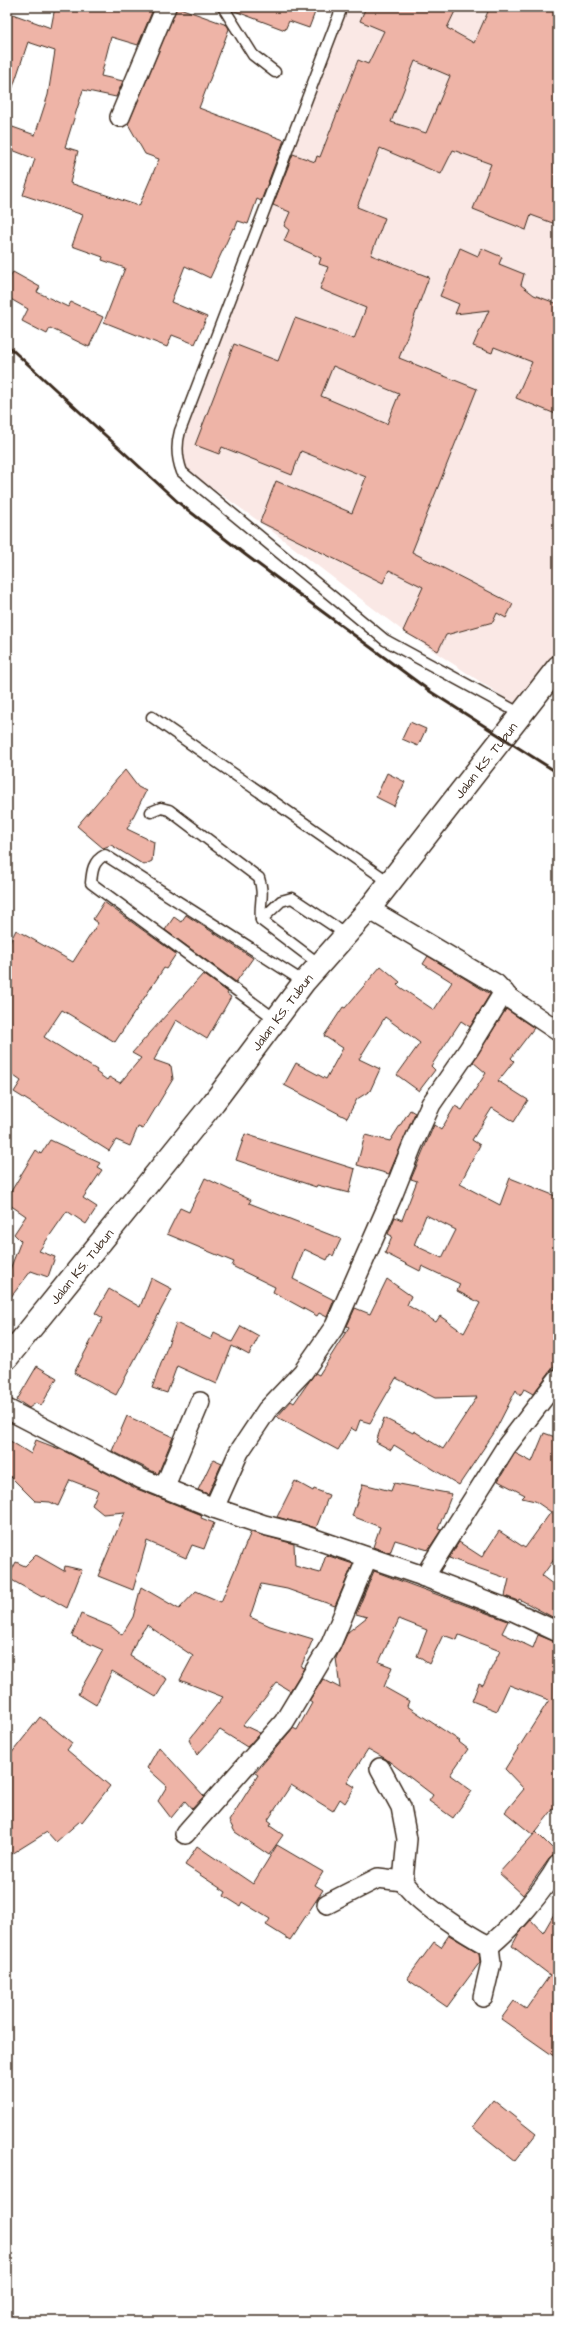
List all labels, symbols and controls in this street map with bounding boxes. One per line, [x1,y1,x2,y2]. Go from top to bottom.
street label: Jalan KS. Tubun [451,718,522,803]
street label: Jalan KS. Tubun [248,970,318,1055]
street label: Jalan KS. Tubun [46,1225,118,1308]

